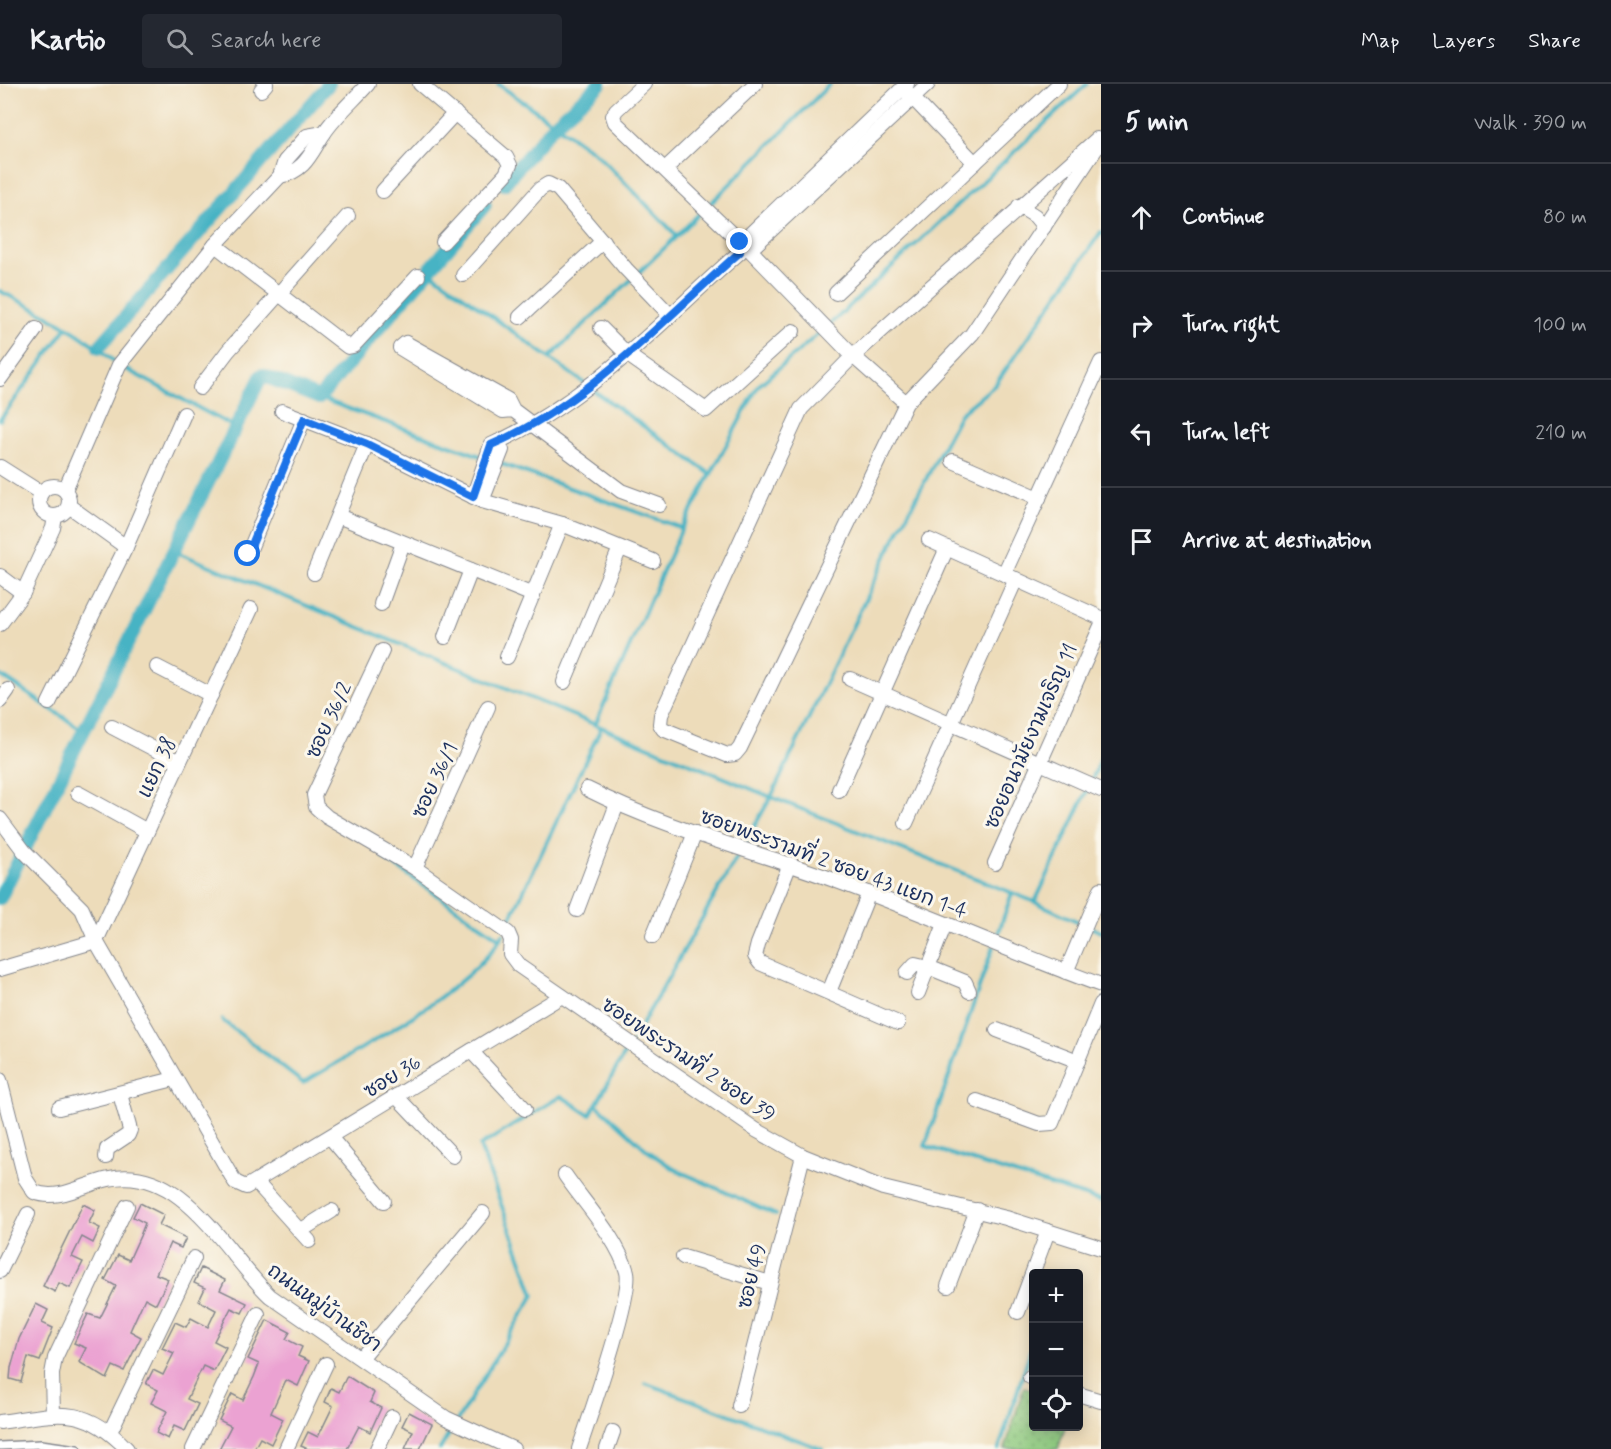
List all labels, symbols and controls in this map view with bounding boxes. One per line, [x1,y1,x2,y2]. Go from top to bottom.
search box [142,14,562,68]
text: Kartio [30,23,106,60]
icon: search [163,25,196,58]
text: Search here [211,27,322,55]
text: Map [1361,27,1399,55]
text: Layers [1432,27,1495,55]
text: Share [1528,27,1581,55]
text: 5 min [1125,106,1189,140]
text: Walk · 390 m [1474,110,1587,137]
icon: ahead [1125,201,1158,234]
text: Continue [1182,203,1264,231]
text: 80 m [1543,204,1587,231]
route end [726,228,752,254]
icon: right [1125,309,1158,342]
text: Turn right [1182,311,1280,339]
text: 100 m [1533,312,1587,339]
icon: left [1125,417,1158,450]
text: Turn left [1182,419,1270,447]
text: 210 m [1535,420,1587,447]
icon: arrive [1125,525,1158,558]
text: Arrive at destination [1182,527,1372,555]
route start [234,540,260,566]
street label: ซอยอนามัยงามเจริญ 11 [978,640,1084,834]
street label: ซอย 36/2 [300,678,359,763]
street label: แยก 38 [132,733,183,802]
street label: ซอย 36/1 [406,738,465,823]
street label: ซอยพระรามที่ 2 ซอย 43 แยก 1-4 [696,797,974,926]
street label: ซอยพระรามที่ 2 ซอย 39 [596,986,784,1129]
street label: ซอย 36 [359,1050,427,1105]
street label: ซอย 49 [731,1241,774,1312]
street label: ถนนหมู่บ้านชิชา [261,1257,387,1360]
map controls [1029,1269,1083,1431]
button: + [1029,1269,1083,1323]
button: − [1029,1323,1083,1377]
button: locate [1029,1377,1083,1431]

